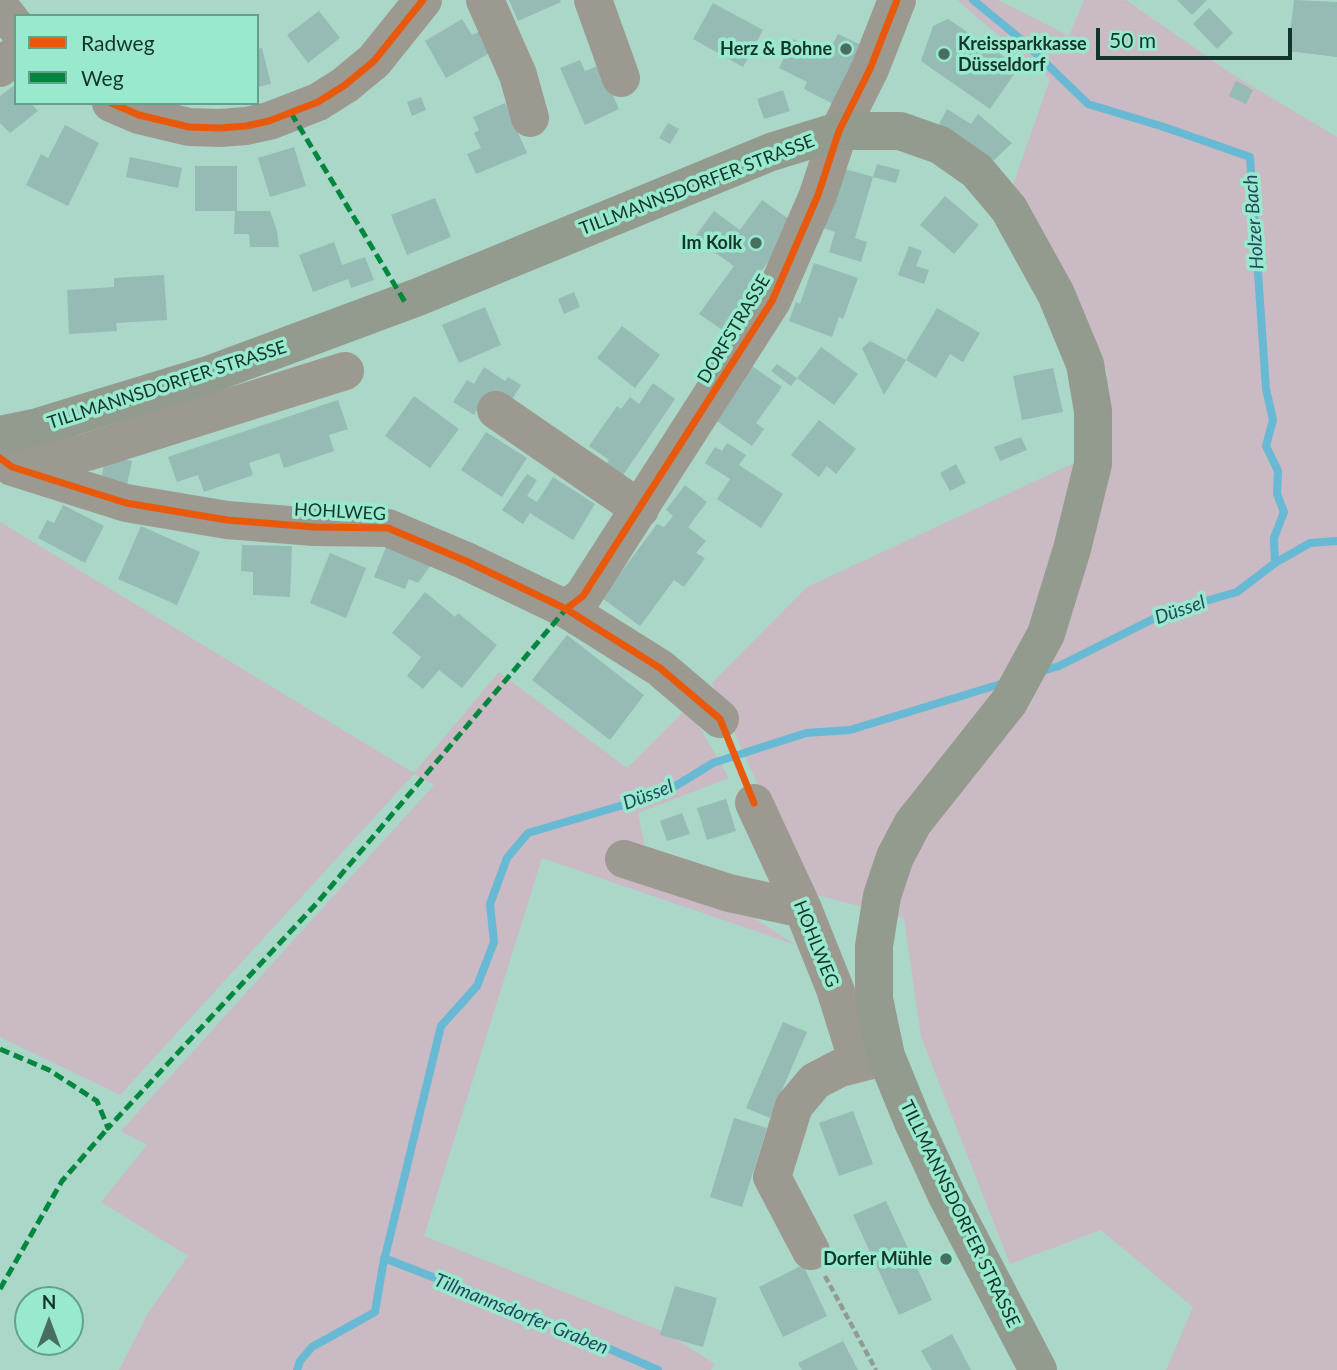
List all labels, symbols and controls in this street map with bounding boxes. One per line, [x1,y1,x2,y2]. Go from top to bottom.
legend [14,14,259,105]
scale bar [1099,14,1295,58]
text: 50 m [1109,27,1156,52]
text: Radweg [81,30,155,55]
place label: Kreissparkkasse Düsseldorf [958,33,1087,76]
place label: Herz & Bohne [720,38,832,60]
marker: Herz & Bohne [838,41,854,57]
marker: Kreissparkkasse Düsseldorf [936,46,952,62]
text: Weg [81,65,124,90]
street label: TILLMANNSDORFER STRASSE [576,130,818,240]
water label: Holzer Bach [1239,174,1269,270]
place label: Im Kolk [681,232,742,254]
marker: Im Kolk [748,235,764,251]
street label: DORFSTRASSE [693,271,775,387]
street label: TILLMANNSDORFER STRASSE [45,336,289,434]
street label: HOHLWEG [294,499,386,525]
water label: Düssel [1152,591,1208,629]
water label: Düssel [620,775,676,815]
street label: HOHLWEG [789,897,843,991]
street label: TILLMANNSDORFER STRASSE [896,1097,1024,1331]
place label: Dorfer Mühle [823,1248,932,1270]
marker: Dorfer Mühle [938,1251,954,1267]
water label: Tillmannsdorfer Graben [431,1269,611,1359]
north arrow [14,1286,84,1356]
text: N [42,1290,56,1313]

